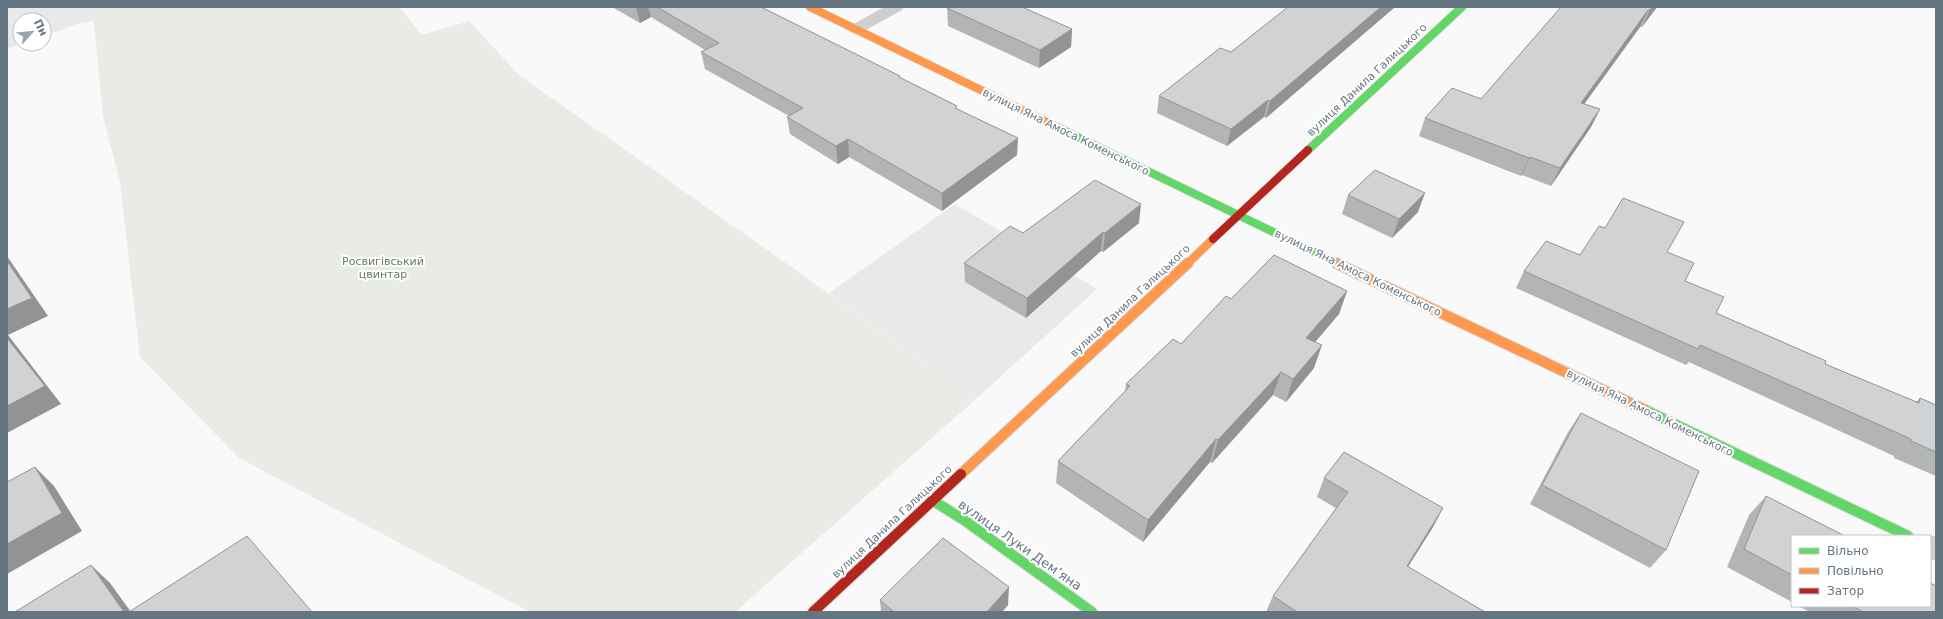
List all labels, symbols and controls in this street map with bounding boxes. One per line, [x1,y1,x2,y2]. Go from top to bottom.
north arrow [12,12,52,52]
text: Пн [31,17,50,38]
street label: вулиця Данила Галицького [1304,21,1430,139]
street label: вулиця Яна Амоса Коменського [981,86,1152,178]
street label: вулиця Яна Амоса Коменського [1273,227,1444,319]
street label: вулиця Данила Галицького [1067,242,1193,360]
park label: Росвигівський цвинтар [342,255,424,281]
street label: вулиця Яна Амоса Коменського [1565,367,1736,459]
street label: вулиця Данила Галицького [829,463,955,581]
street label: вулиця Луки Демʼяна [955,497,1085,593]
legend [1791,535,1931,607]
text: Вільно [1827,544,1869,558]
text: Повільно [1827,564,1884,578]
text: Затор [1827,584,1864,598]

